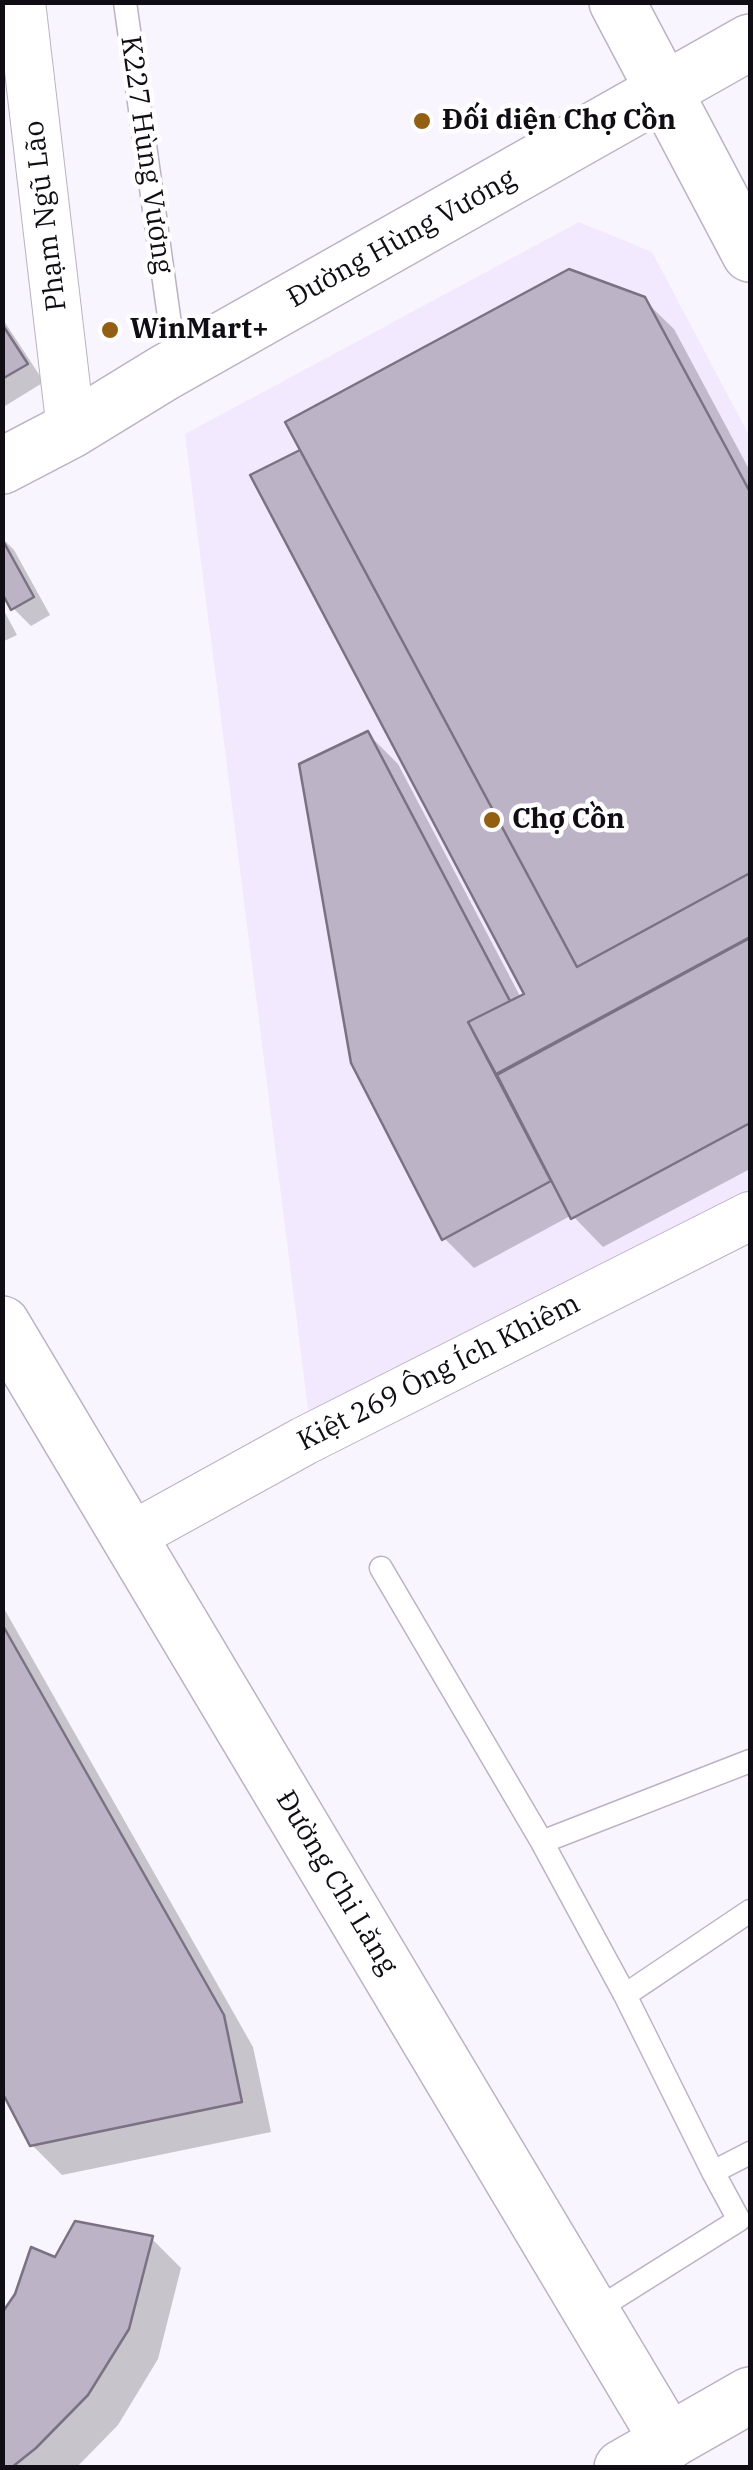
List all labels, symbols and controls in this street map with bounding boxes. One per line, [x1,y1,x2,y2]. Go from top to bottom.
street label: K227 Hùng Vương [113,34,179,276]
place label: Đối diện Chợ Cồn [442,104,676,138]
marker: Đối diện Chợ Cồn [411,110,433,132]
street label: Phạm Ngũ Lão [18,119,74,313]
street label: Đường Hùng Vương [282,162,522,316]
place label: WinMart+ [130,313,269,347]
marker: WinMart+ [99,319,121,341]
place label: Chợ Cồn [512,803,625,837]
marker: Chợ Cồn [481,809,503,831]
street label: Kiệt 269 Ông Ích Khiêm [292,1287,586,1459]
street label: Đường Chi Lăng [268,1785,404,1981]

